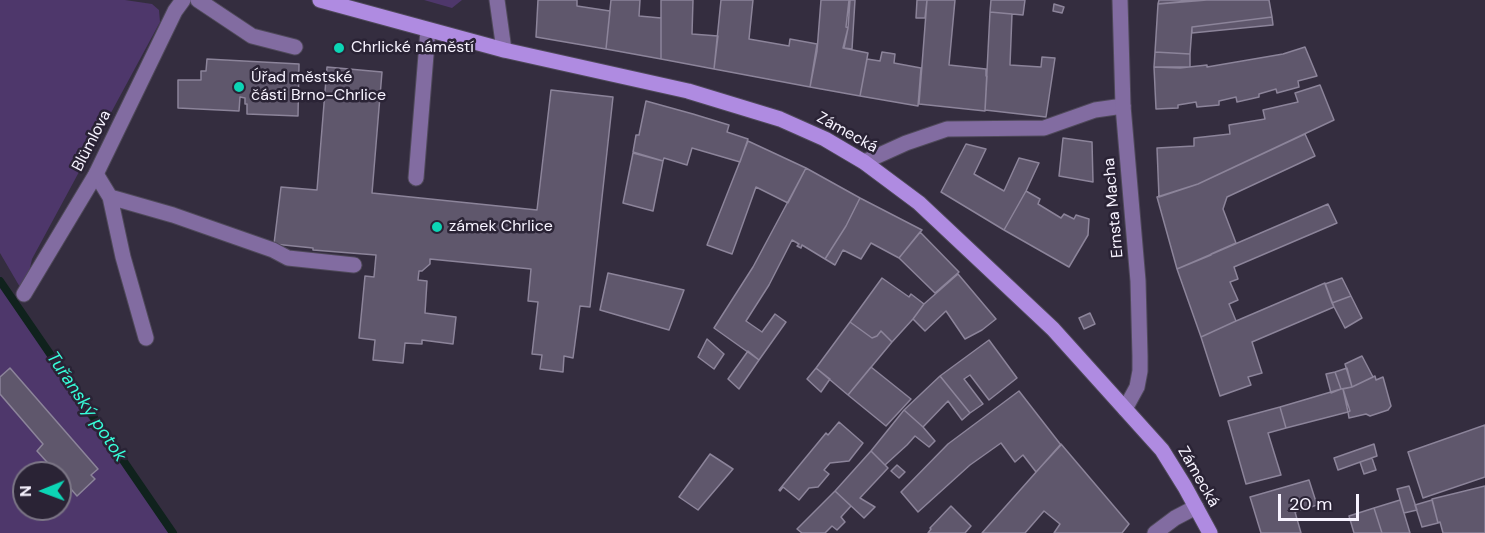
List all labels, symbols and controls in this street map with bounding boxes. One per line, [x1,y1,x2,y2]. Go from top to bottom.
place label: Chrlické náměstí [351,38,474,58]
marker: Chrlické náměstí [332,41,346,55]
place label: Úřad městské části Brno-Chrlice [251,68,386,106]
marker: Úřad městské části Brno-Chrlice [232,80,246,94]
street label: Blümlova [68,107,116,175]
street label: Zámecká [813,108,881,158]
street label: Ernsta Macha [1100,157,1128,259]
place label: zámek Chrlice [449,217,553,237]
marker: zámek Chrlice [430,220,444,234]
water label: Tuřanský potok [41,348,131,466]
street label: Zámecká [1173,443,1223,511]
north arrow [12,461,72,521]
scale bar [1281,482,1362,520]
text: N [15,485,36,497]
text: 20 m [1289,492,1332,516]

